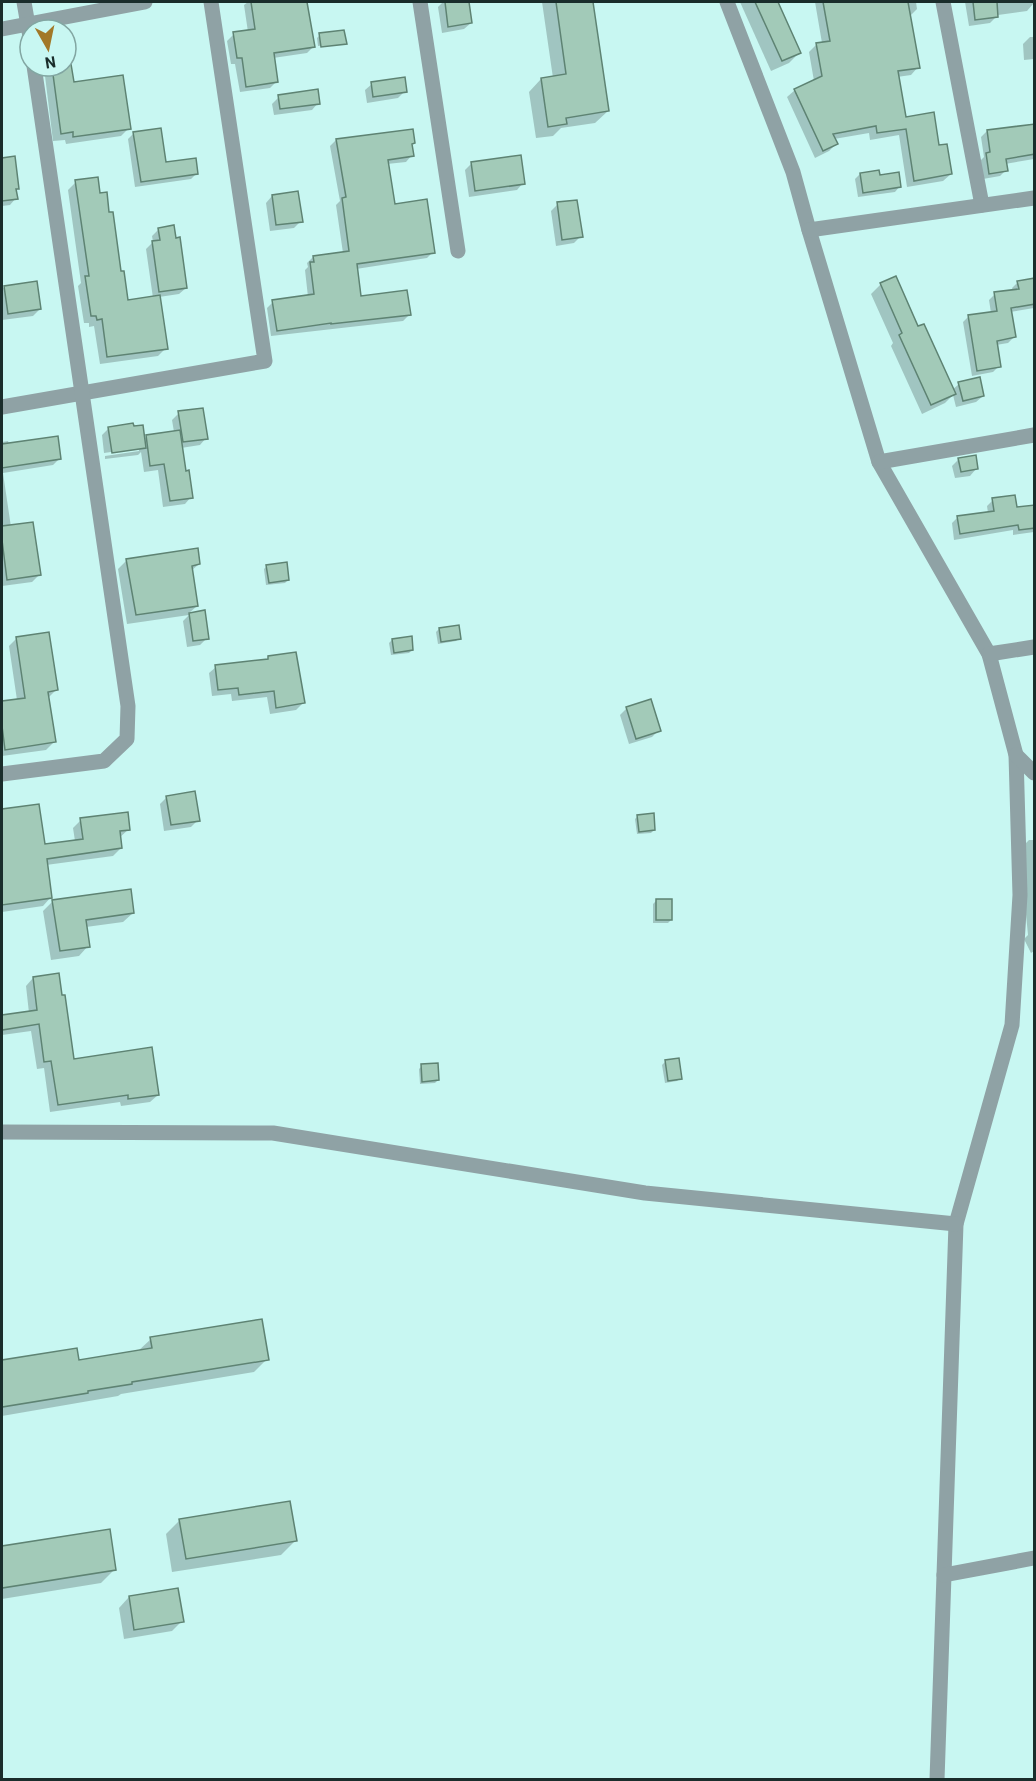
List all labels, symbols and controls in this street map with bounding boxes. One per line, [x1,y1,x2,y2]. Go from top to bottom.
north arrow [18,18,78,78]
text: N [44,53,57,74]

